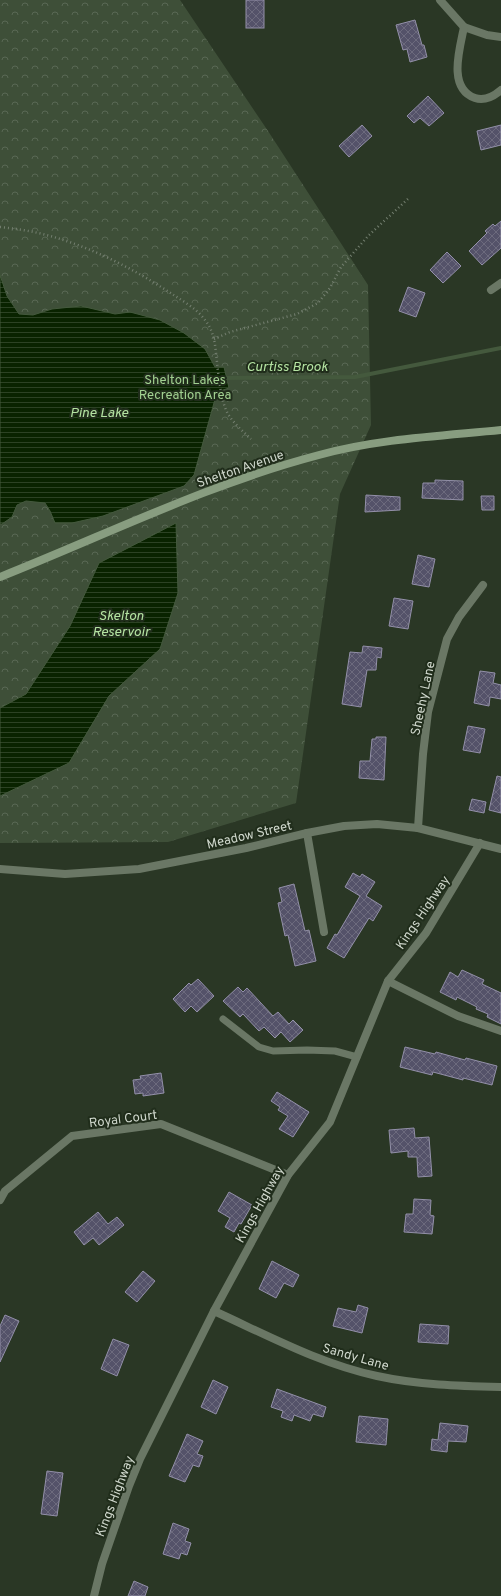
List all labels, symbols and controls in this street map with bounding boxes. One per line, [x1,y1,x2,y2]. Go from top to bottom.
water label: Curtiss Brook [246,359,329,376]
park label: Shelton Lakes Recreation Area [139,373,231,404]
water label: Pine Lake [70,405,129,422]
street label: Shelton Avenue [195,448,286,492]
water label: Skelton Reservoir [92,608,151,641]
street label: Sheehy Lane [408,660,440,737]
street label: Meadow Street [205,818,294,854]
street label: Kings Highway [393,873,454,953]
street label: Royal Court [88,1108,158,1132]
street label: Kings Highway [233,1164,289,1246]
street label: Sandy Lane [320,1341,391,1375]
street label: Kings Highway [93,1454,139,1540]

